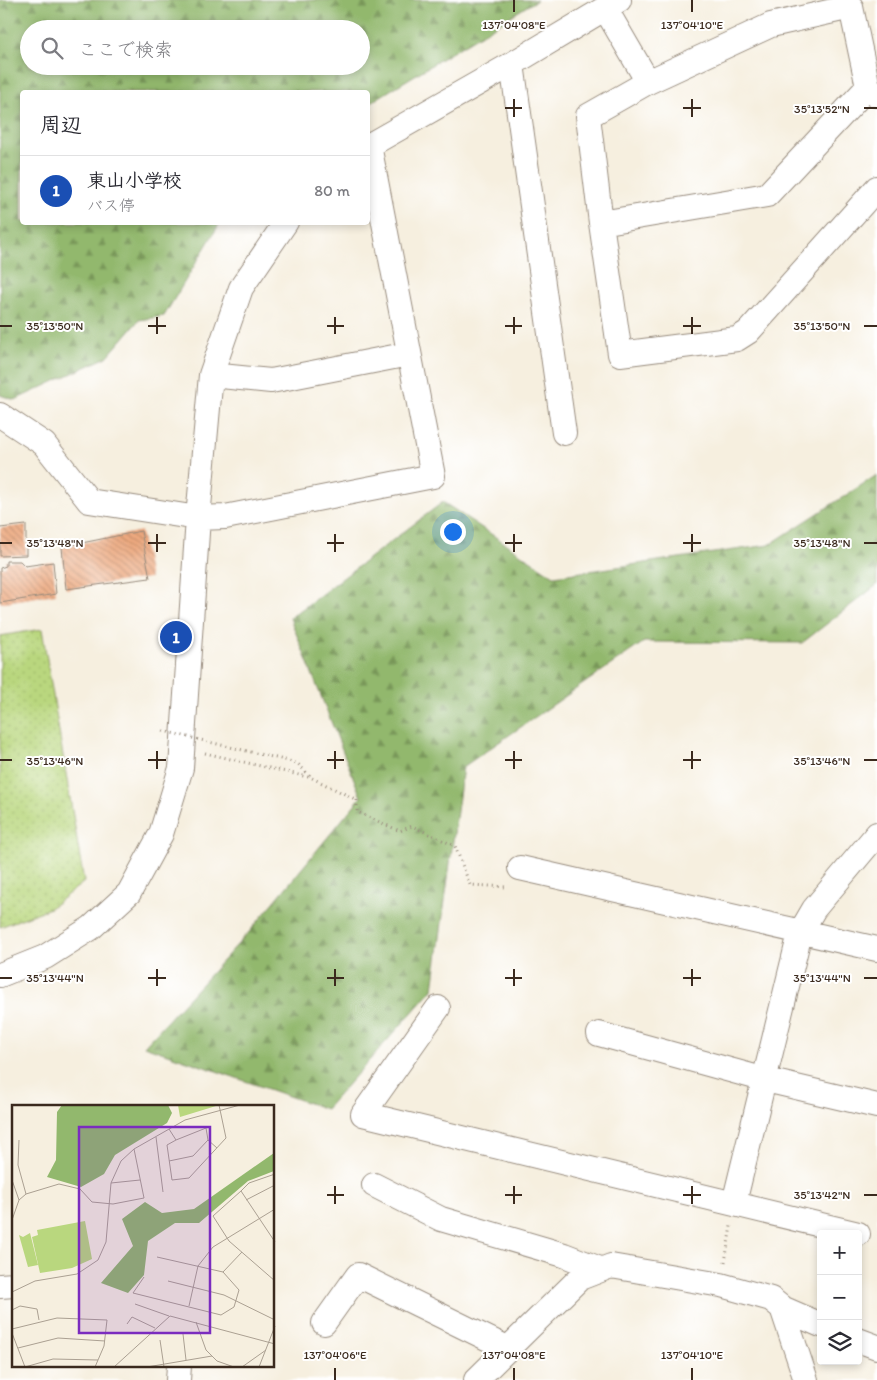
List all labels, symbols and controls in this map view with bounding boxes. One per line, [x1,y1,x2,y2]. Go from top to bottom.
text: 137°04'08"E [482,18,546,32]
text: 137°04'10"E [661,18,724,32]
search box [20,20,370,75]
icon: search [38,34,66,62]
text: ここで検索 [78,38,173,61]
text: 35°13'52"N [794,102,850,116]
text: 周辺 [40,112,82,137]
text: 東山小学校 [87,169,182,192]
text: 1 [52,181,60,200]
text: 80 m [314,181,350,200]
text: バス停 [87,196,135,215]
text: 35°13'50"N [27,319,83,333]
text: 35°13'50"N [794,319,850,333]
your location [440,519,466,545]
text: 35°13'48"N [27,536,84,550]
text: 35°13'48"N [794,536,851,550]
pin: 1 [160,618,192,656]
text: 35°13'46"N [27,754,83,768]
text: 35°13'46"N [794,754,850,768]
text: 35°13'44"N [26,971,84,985]
text: 35°13'44"N [793,971,851,985]
inset map [12,1105,275,1368]
text: 35°13'42"N [794,1188,850,1202]
map controls [817,1230,862,1365]
button: + [817,1230,862,1275]
button: − [817,1275,862,1320]
button: layers [817,1320,862,1365]
text: 137°04'06"E [303,1348,367,1362]
text: 137°04'08"E [482,1348,546,1362]
text: 137°04'10"E [661,1348,724,1362]

